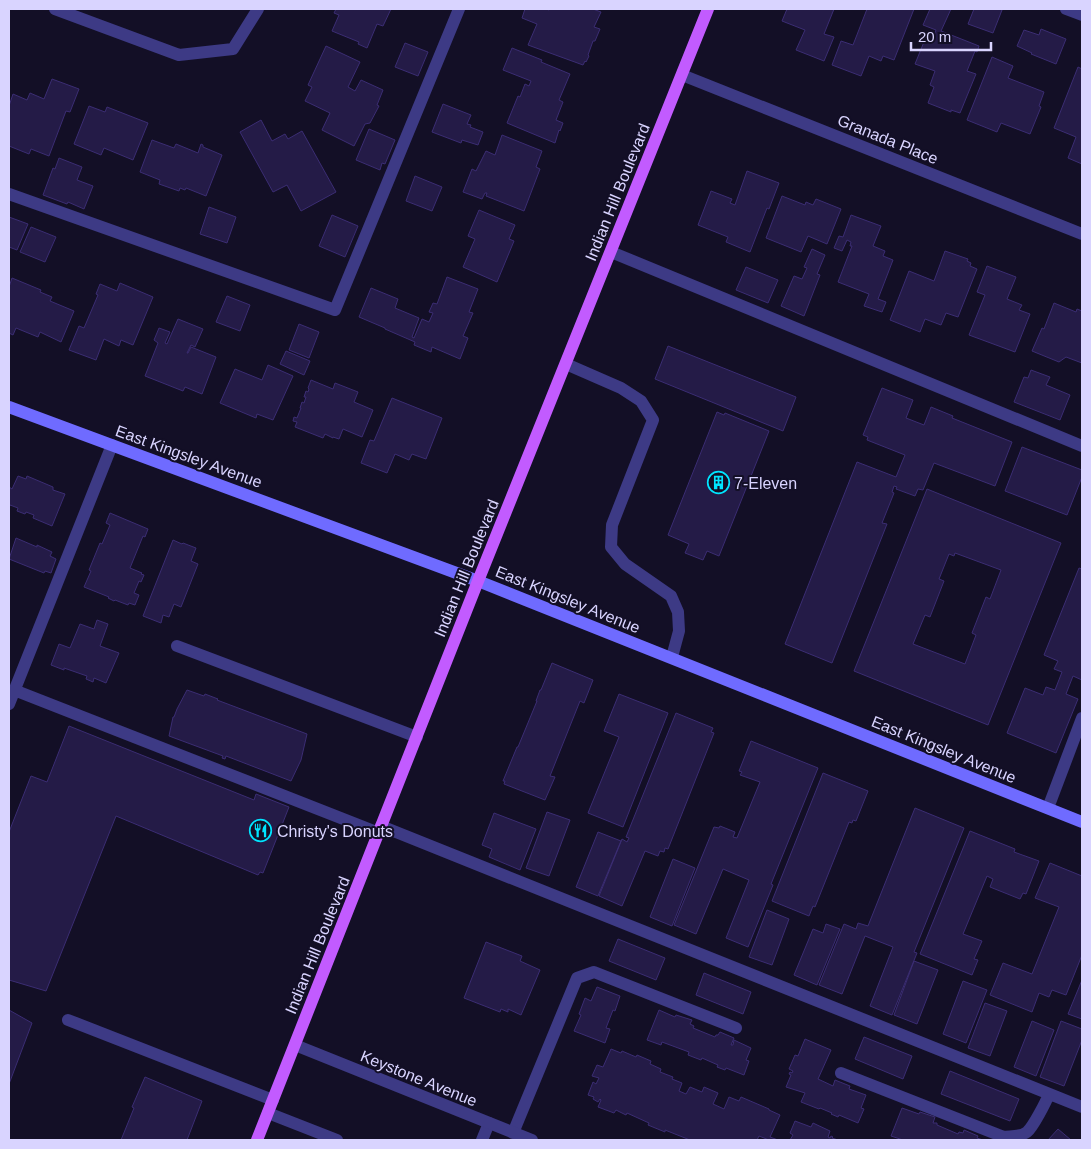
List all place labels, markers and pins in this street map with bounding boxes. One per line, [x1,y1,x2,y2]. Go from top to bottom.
building icon: 7-Eleven [706,471,730,495]
place label: 7-Eleven [734,475,797,492]
restaurant icon: Christy's Donuts [249,819,273,843]
place label: Christy's Donuts [277,823,393,840]

